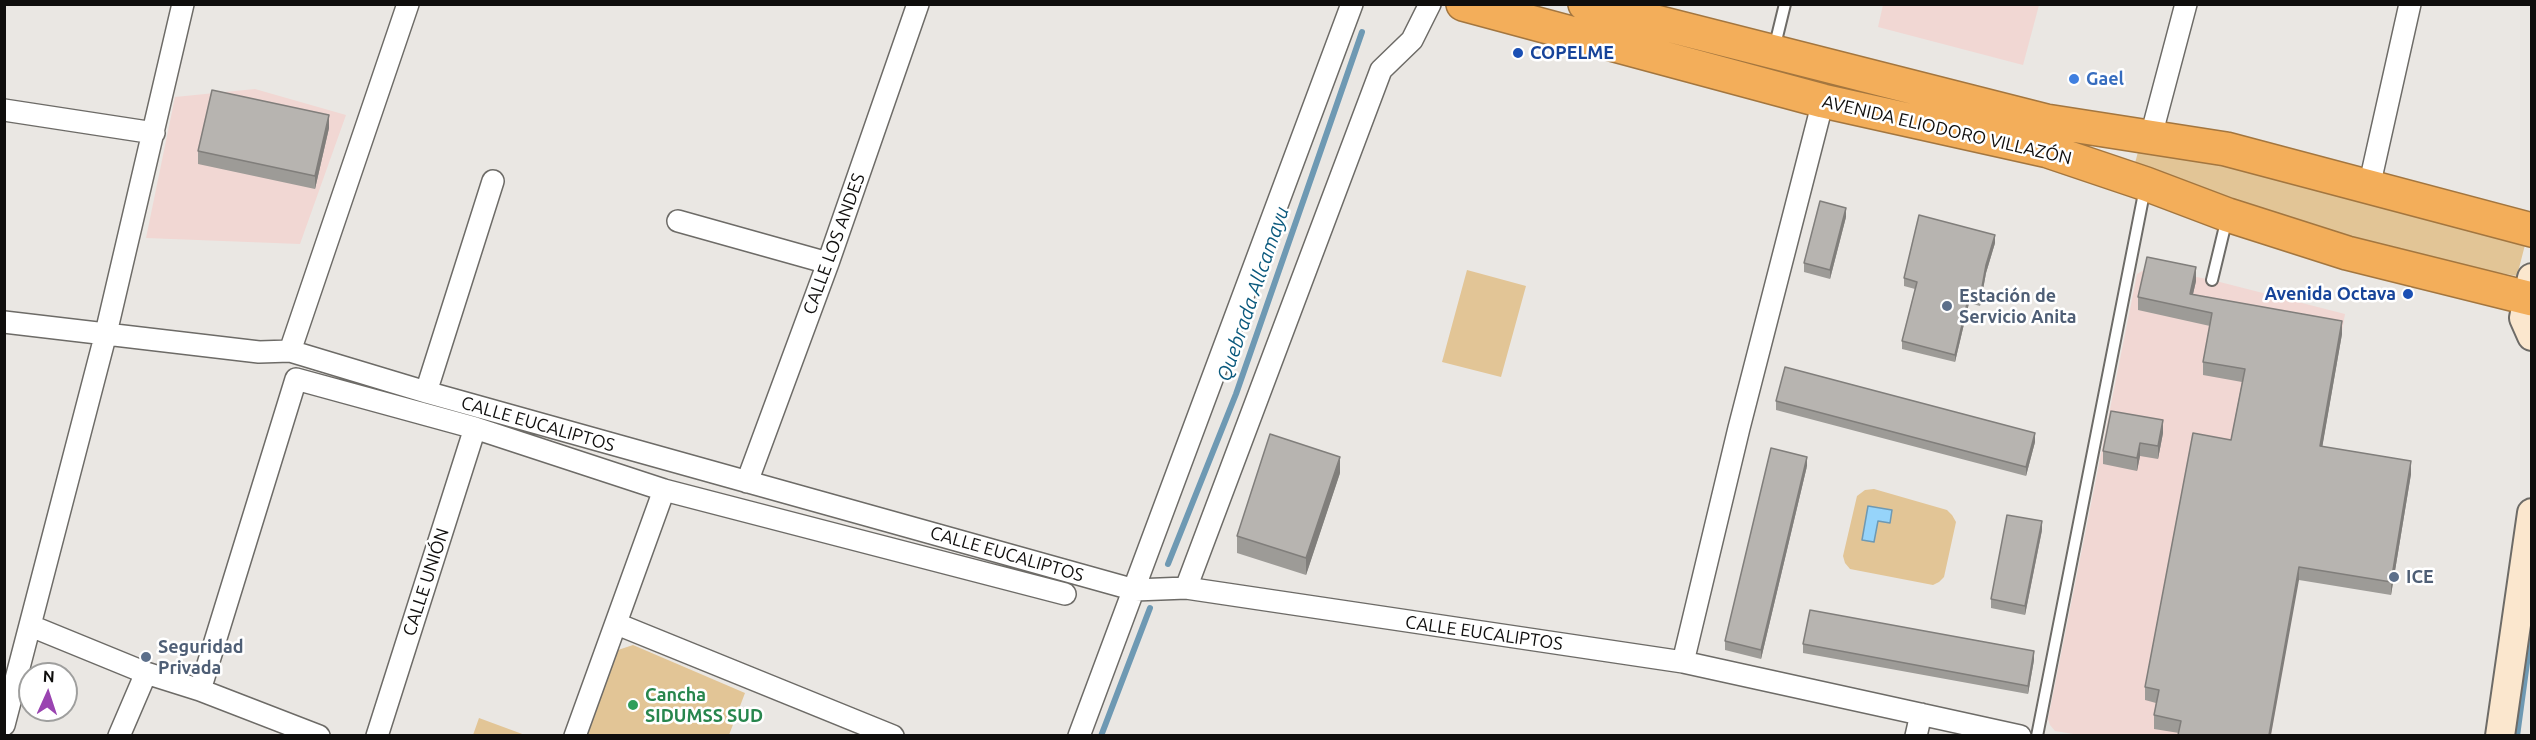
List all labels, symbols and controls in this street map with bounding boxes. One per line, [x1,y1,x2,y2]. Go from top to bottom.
place label: COPELME [1530,42,1614,64]
marker: COPELME [1511,46,1525,60]
place label: Gael [2086,68,2124,90]
marker: Gael [2067,72,2081,86]
street label: AVENIDA ELIODORO VILLAZÓN [1820,91,2074,169]
street label: CALLE LOS ANDES [798,170,870,318]
water label: Quebrada Allcamayu [1212,203,1294,385]
place label: Avenida Octava [2264,283,2396,305]
place label: Estación de Servicio Anita [1959,285,2077,328]
marker: Avenida Octava [2401,287,2415,301]
marker: Estación de Servicio Anita [1940,299,1954,313]
street label: CALLE EUCALIPTOS [459,392,617,456]
street label: CALLE EUCALIPTOS [928,522,1086,586]
street label: CALLE UNIÓN [398,525,454,639]
place label: ICE [2406,566,2434,588]
marker: ICE [2387,570,2401,584]
street label: CALLE EUCALIPTOS [1404,611,1564,655]
place label: Seguridad Privada [158,636,243,678]
marker: Seguridad Privada [139,650,153,664]
north arrow [18,662,78,722]
text: N [42,667,55,685]
place label: Cancha SIDUMSS SUD [645,684,763,726]
marker: Cancha SIDUMSS SUD [626,698,640,712]

